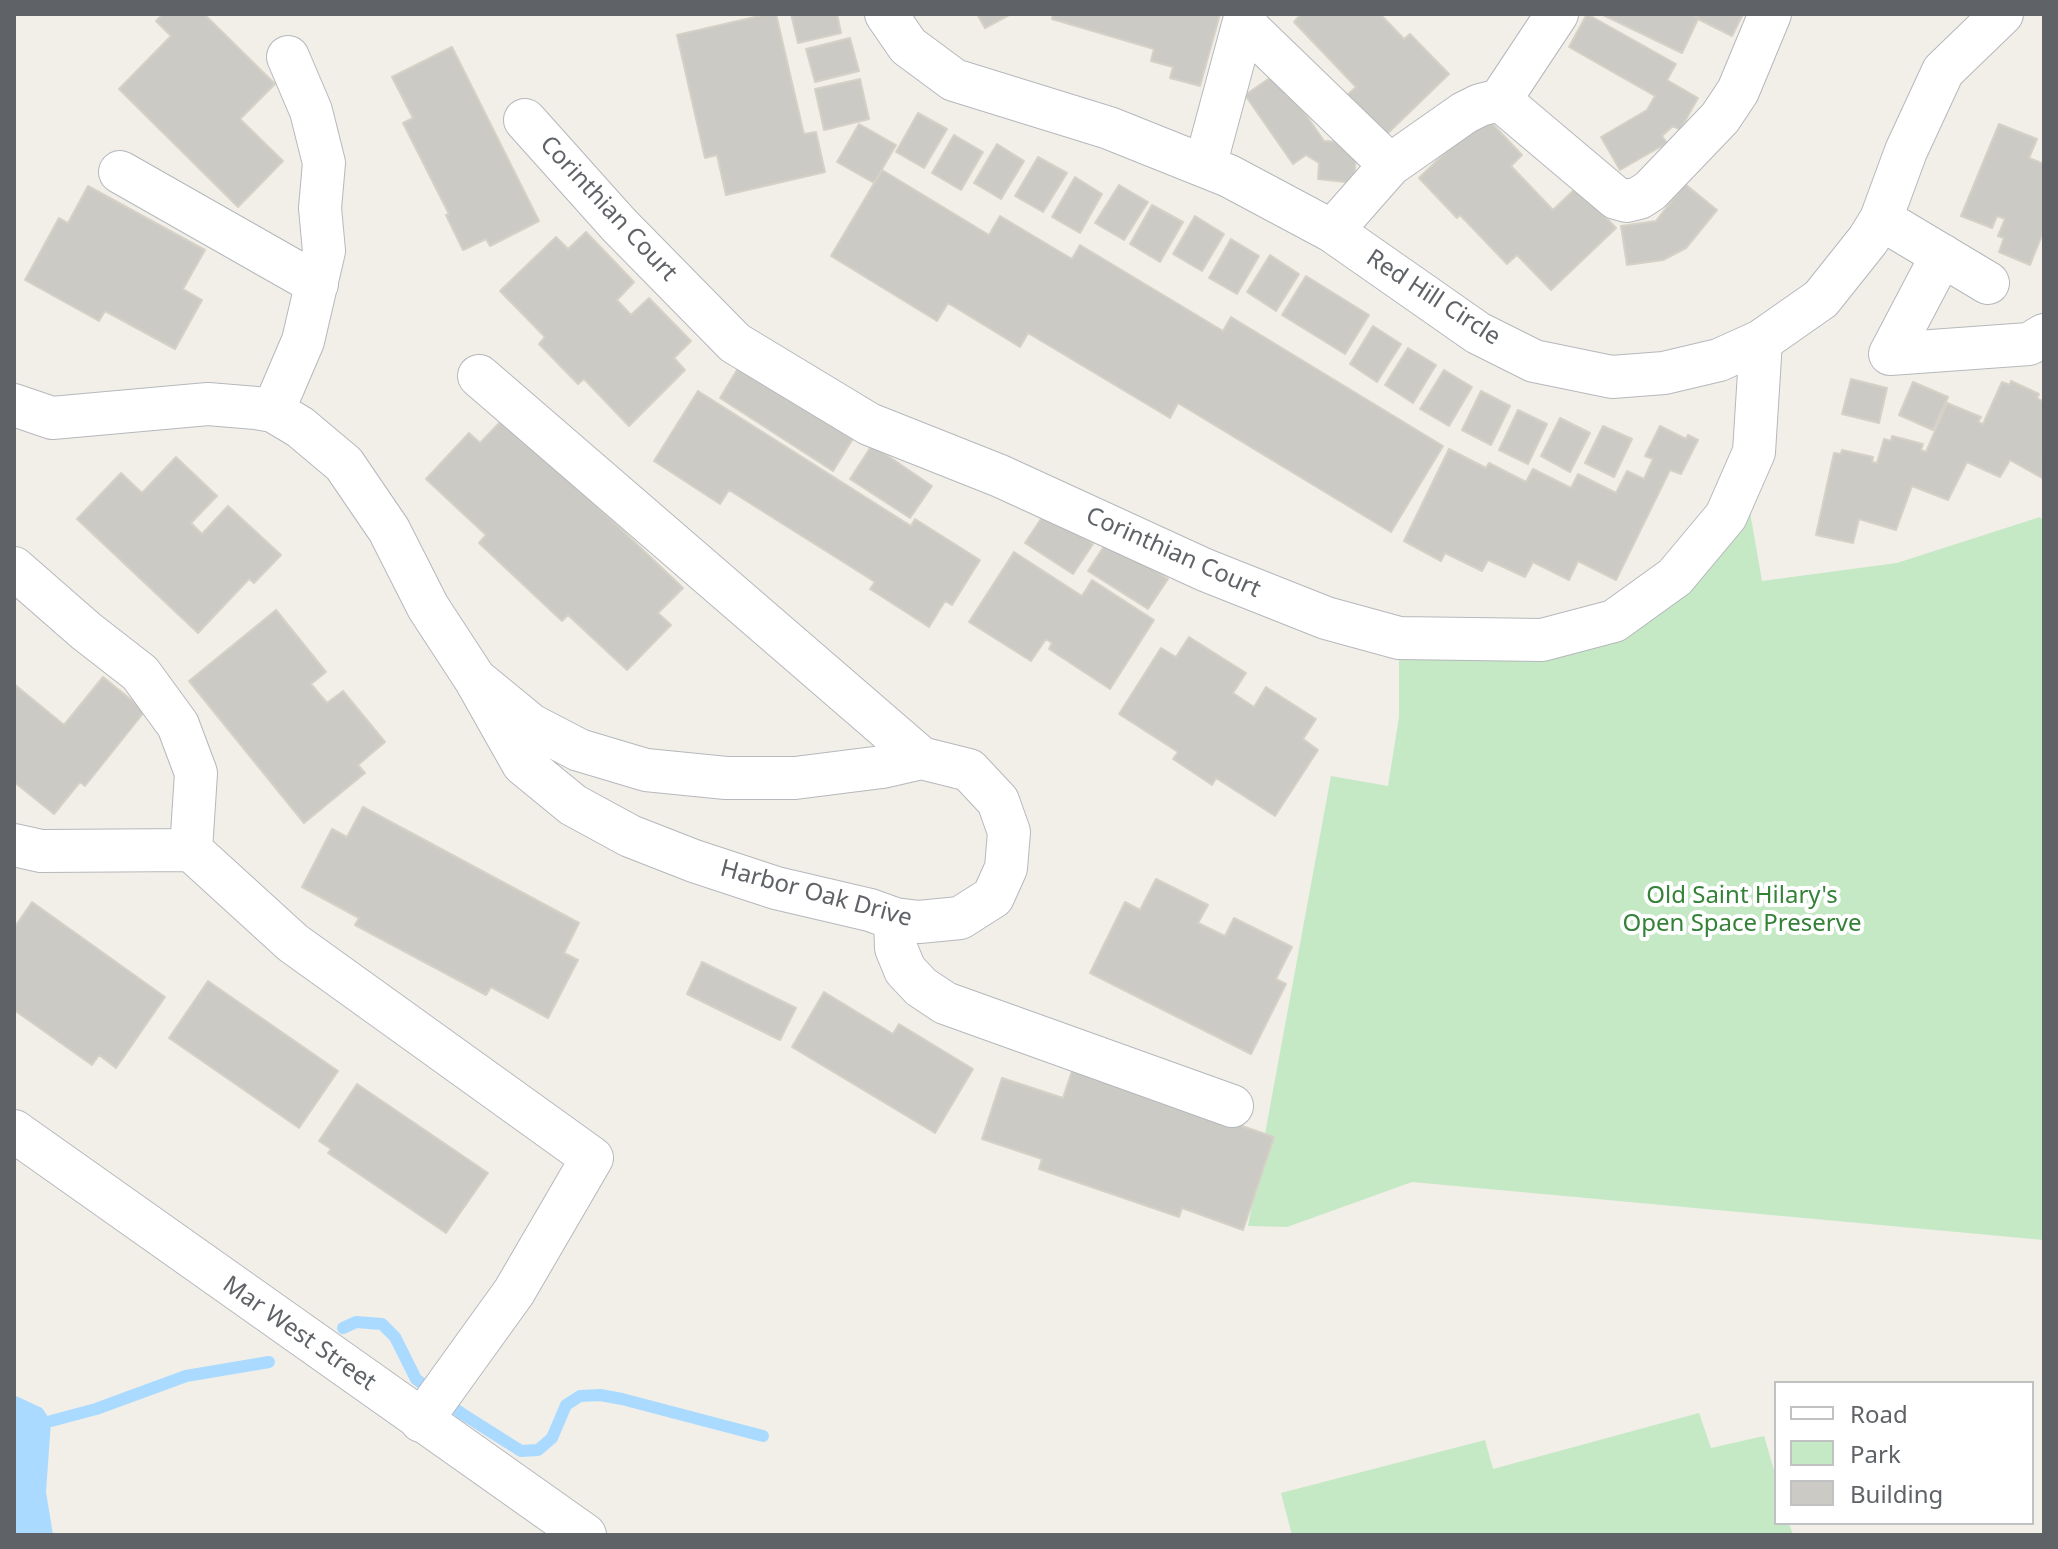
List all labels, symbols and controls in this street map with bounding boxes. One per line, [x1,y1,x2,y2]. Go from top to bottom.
street label: Corinthian Court [533,130,683,288]
street label: Red Hill Circle [1361,244,1505,352]
street label: Corinthian Court [1081,502,1265,604]
street label: Harbor Oak Drive [717,855,915,933]
park label: Old Saint Hilary's Open Space Preserve [1623,882,1861,938]
street label: Mar West Street [217,1271,381,1397]
legend [1774,1381,2034,1525]
text: Road [1850,1397,1908,1430]
text: Park [1850,1437,1901,1470]
text: Building [1850,1477,1943,1510]

